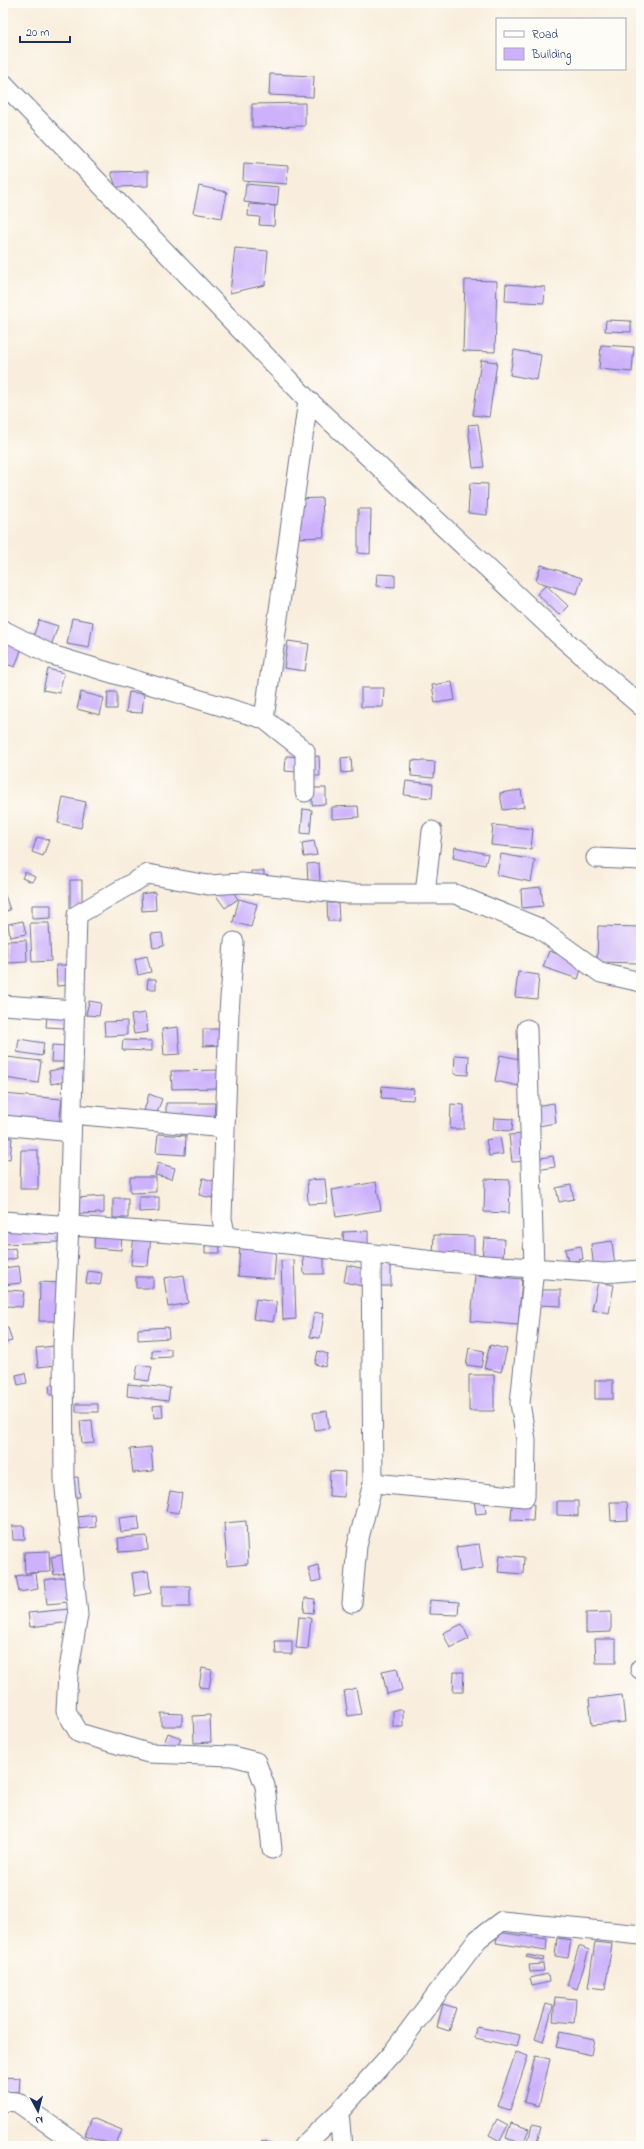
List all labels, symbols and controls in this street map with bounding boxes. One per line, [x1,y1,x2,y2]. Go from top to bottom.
scale bar [20,18,70,44]
legend [496,18,626,70]
text: 20 m [26,24,49,42]
text: Road [532,26,558,44]
text: Building [531,46,571,65]
north arrow [18,2091,58,2131]
text: N [34,2112,44,2128]

